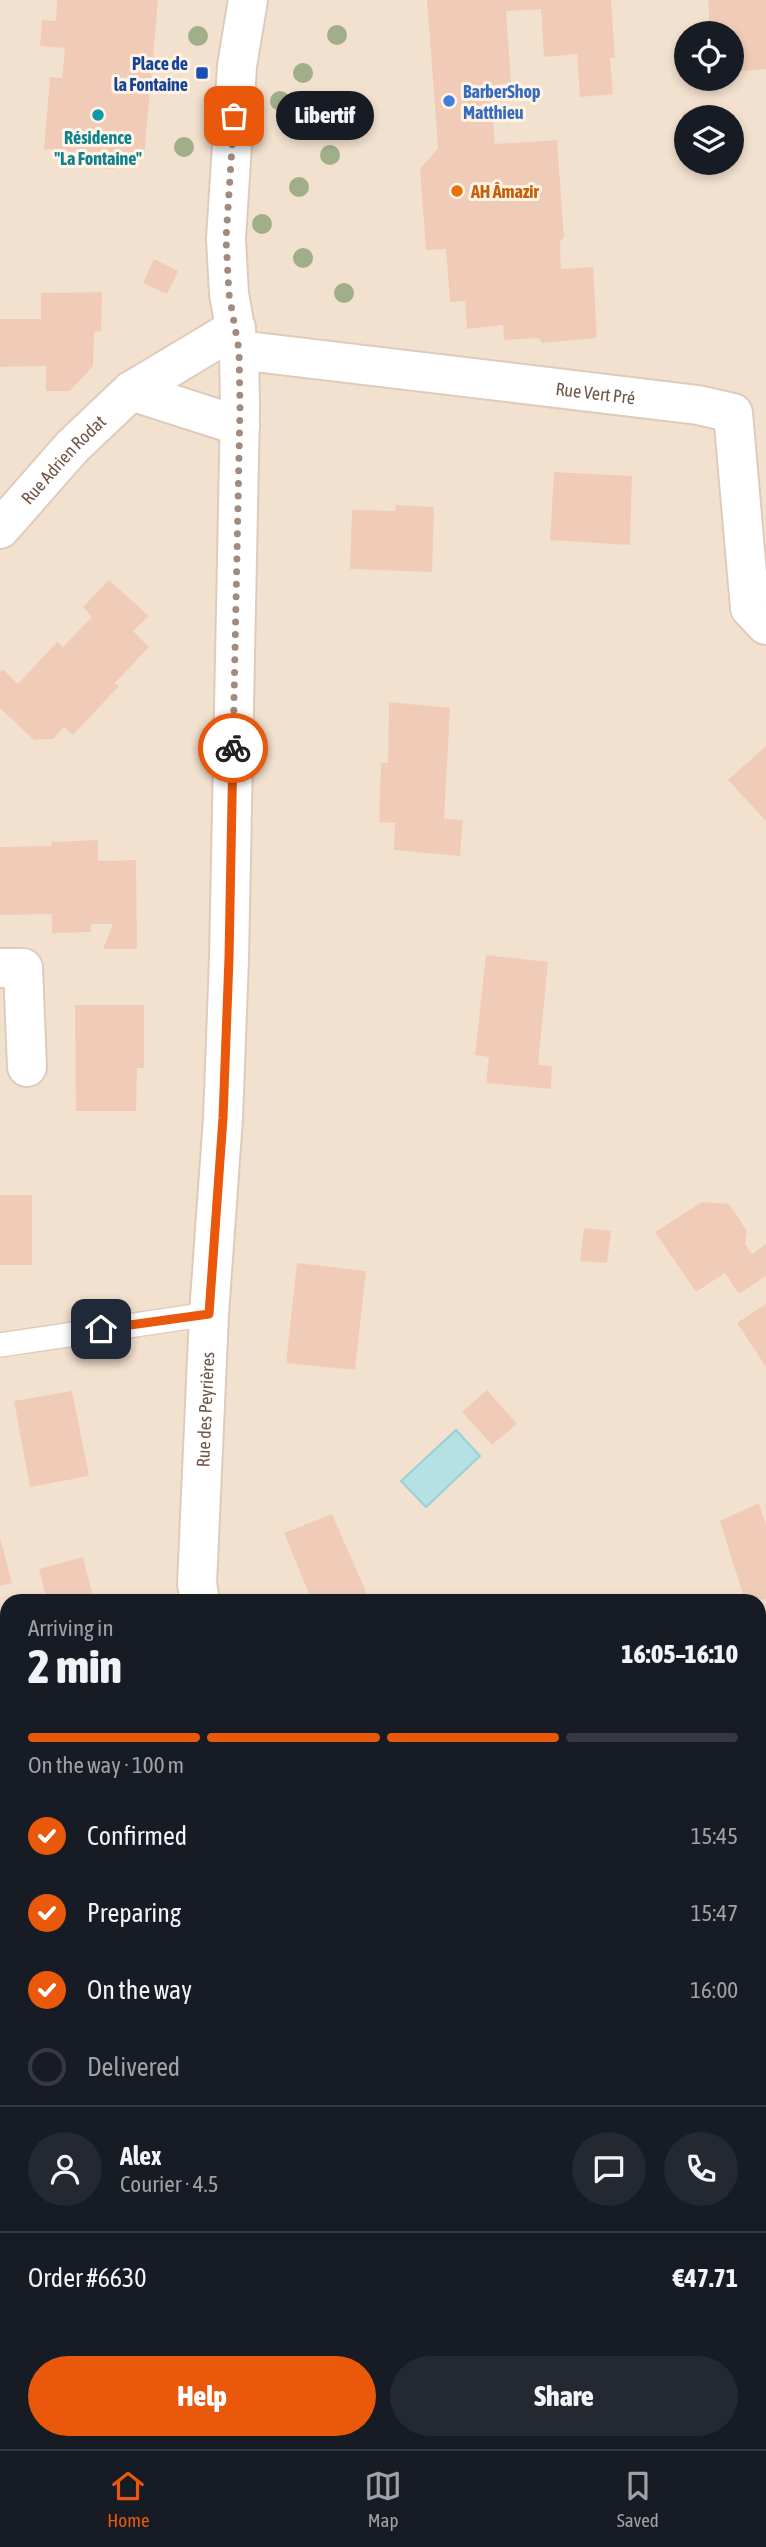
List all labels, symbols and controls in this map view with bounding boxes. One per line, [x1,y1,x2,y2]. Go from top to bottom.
map controls [674,21,744,175]
button: locate [674,21,744,91]
place label: Place de la Fontaine [114,53,188,95]
marker: Place de la Fontaine [194,65,210,81]
place label: BarberShop Matthieu [463,81,541,123]
pin [204,86,264,146]
callout: Libertif [276,92,374,140]
marker: BarberShop Matthieu [441,93,457,109]
icon: bag [215,97,253,135]
text: Libertif [295,102,355,128]
button: layers [674,105,744,175]
marker: Résidence "La Fontaine" [90,107,106,123]
place label: Résidence "La Fontaine" [54,127,142,169]
place label: AH Âmazir [470,181,540,202]
marker: AH Âmazir [449,183,465,199]
street label: Rue Vert Pré [555,378,636,408]
street label: Rue Adrien Rodat [16,411,110,508]
courier [198,713,268,783]
icon: bike [214,729,252,767]
pin [71,1299,131,1359]
icon: home [82,1310,120,1348]
street label: Rue des Peyrières [192,1351,218,1468]
text: Arriving in [28,1615,114,1641]
text: 16:05–16:10 [621,1639,738,1669]
text: 2 min [28,1640,122,1693]
text: On the way · 100 m [28,1752,184,1778]
icon: check [28,1817,66,1855]
text: Confirmed [87,1821,187,1851]
text: 15:45 [691,1823,738,1849]
icon: check [28,1894,66,1932]
text: Preparing [87,1898,181,1928]
text: 15:47 [691,1900,738,1926]
icon: check [28,1971,66,2009]
text: On the way [87,1975,192,2005]
text: 16:00 [690,1977,738,2003]
text: Delivered [87,2052,180,2082]
button: person [28,2132,102,2206]
button: chat [572,2132,646,2206]
button: phone [664,2132,738,2206]
text: Alex [120,2141,161,2171]
text: Courier · 4.5 [120,2171,219,2197]
text: Order #6630 [28,2263,147,2293]
text: €47.71 [673,2263,738,2293]
button: Help [28,2356,376,2436]
button: Share [390,2356,738,2436]
tab: Home [107,2467,150,2531]
tab: Map [364,2467,402,2531]
tab: Saved [617,2467,659,2531]

